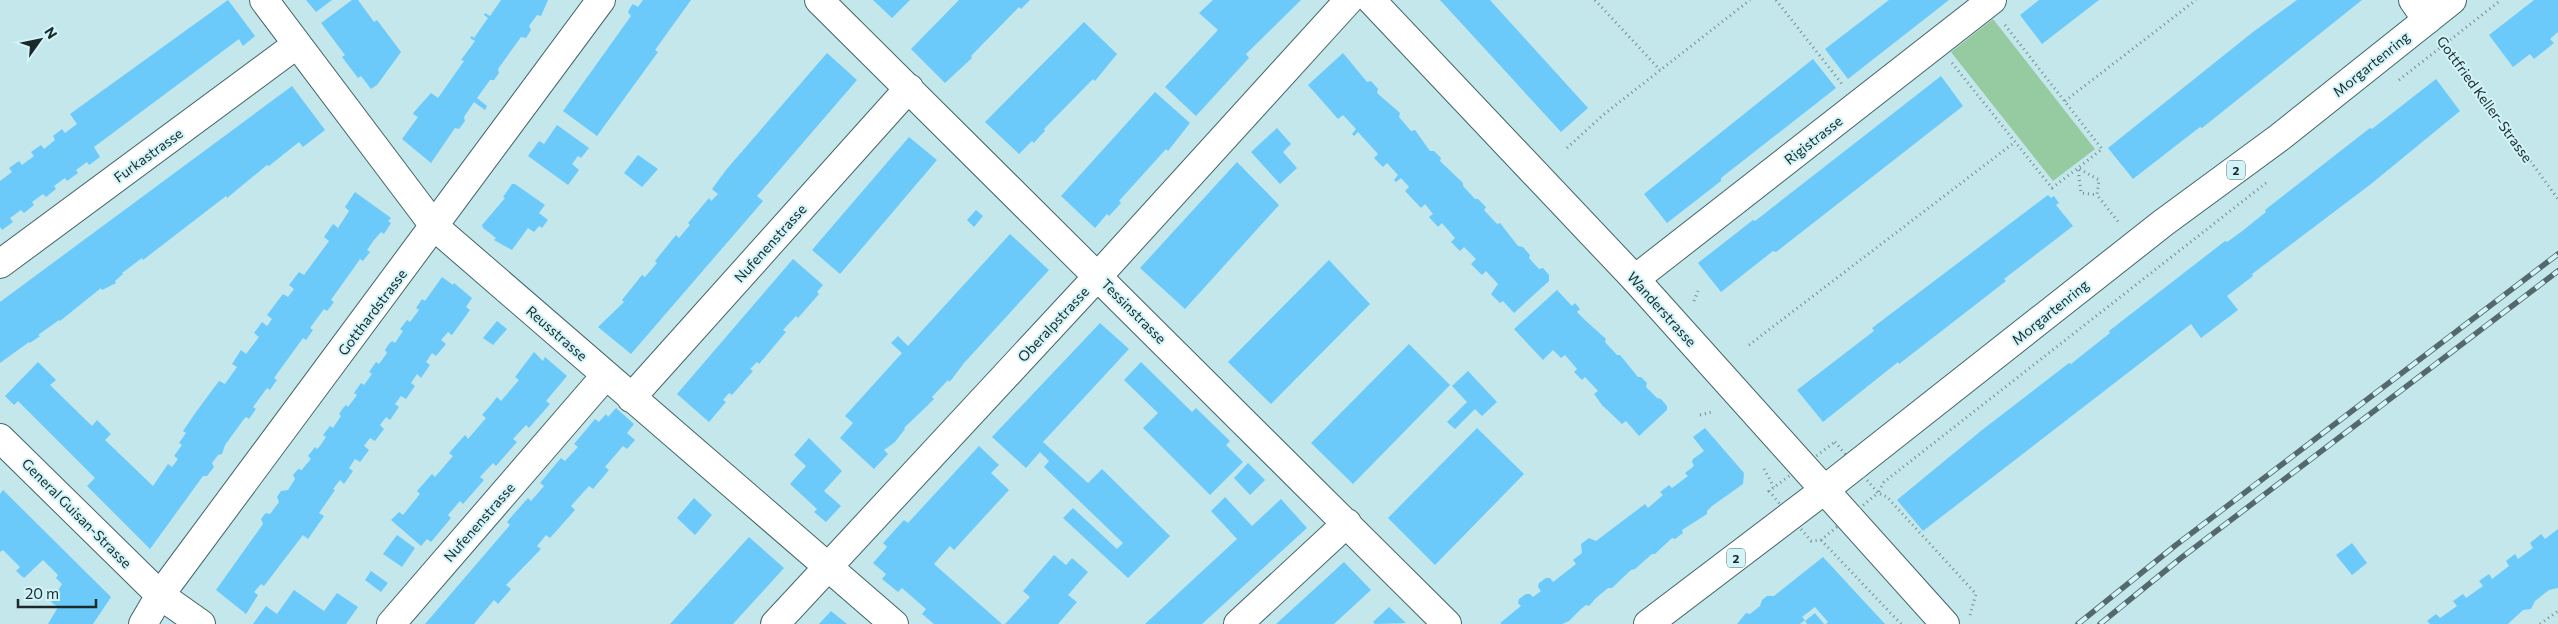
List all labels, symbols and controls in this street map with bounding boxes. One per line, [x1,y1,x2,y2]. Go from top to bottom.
north arrow [15,15,65,65]
text: N [41,24,61,42]
street label: Morgartenring [2329,28,2413,100]
street label: Gottfried Keller-Strasse [2433,33,2537,165]
street label: Rigistrasse [1781,112,1845,168]
street label: Furkastrasse [110,124,186,186]
road number: 2 [2227,160,2245,180]
street label: Nufenenstrasse [730,200,810,286]
street label: Gotthardstrasse [334,265,410,359]
street label: Wanderstrasse [1624,268,1700,350]
street label: Tessinstrasse [1098,275,1170,347]
street label: Morgartenring [2008,276,2092,348]
street label: Oberalpstrasse [1014,283,1092,365]
street label: Reusstrasse [523,302,591,364]
street label: General Guisan-Strasse [19,455,135,571]
street label: Nufenenstrasse [440,479,518,565]
road number: 2 [1727,548,1745,568]
scale bar [18,576,95,608]
text: 20 m [25,584,59,602]

